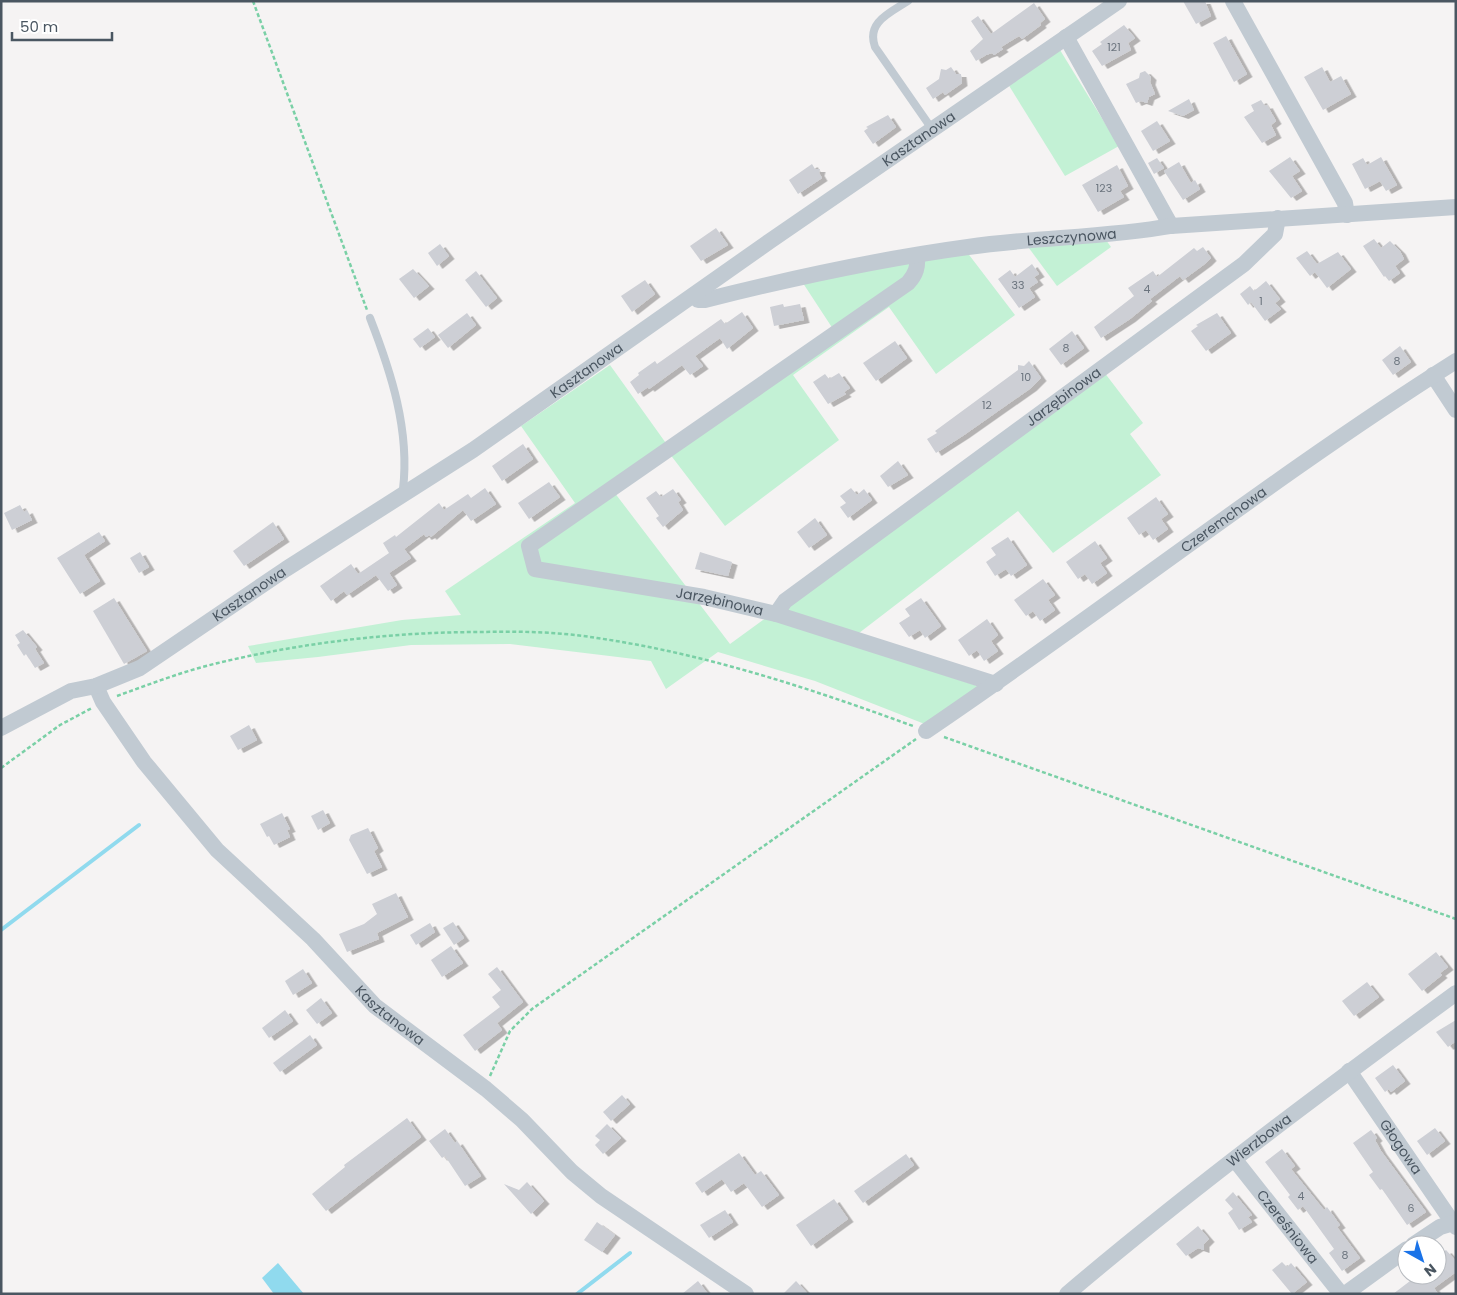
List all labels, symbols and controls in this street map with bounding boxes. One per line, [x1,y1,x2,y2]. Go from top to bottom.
scale bar [12,10,112,42]
text: 50 m [20,16,58,37]
house number: 121 [1107,39,1121,55]
street label: Kasztanowa [878,106,959,171]
house number: 123 [1096,180,1112,196]
street label: Leszczynowa [1026,223,1118,250]
house number: 33 [1012,277,1024,293]
house number: 4 [1144,281,1151,297]
house number: 1 [1259,293,1263,309]
street label: Kasztanowa [546,338,627,403]
house number: 8 [1063,340,1070,356]
house number: 8 [1394,353,1401,369]
street label: Jarzębinowa [1022,362,1105,431]
house number: 10 [1021,369,1031,385]
house number: 12 [982,397,992,413]
street label: Czeremchowa [1176,482,1271,557]
street label: Kasztanowa [208,562,290,626]
street label: Jarzębinowa [674,583,765,621]
street label: Kasztanowa [351,981,429,1050]
street label: Wierzbowa [1222,1109,1295,1171]
street label: Głogowa [1375,1115,1427,1178]
street label: Czereśniowa [1252,1185,1323,1268]
house number: 4 [1298,1188,1305,1204]
house number: 6 [1408,1200,1415,1216]
north arrow [1397,1235,1447,1285]
house number: 8 [1342,1247,1349,1263]
text: N [1420,1259,1441,1281]

